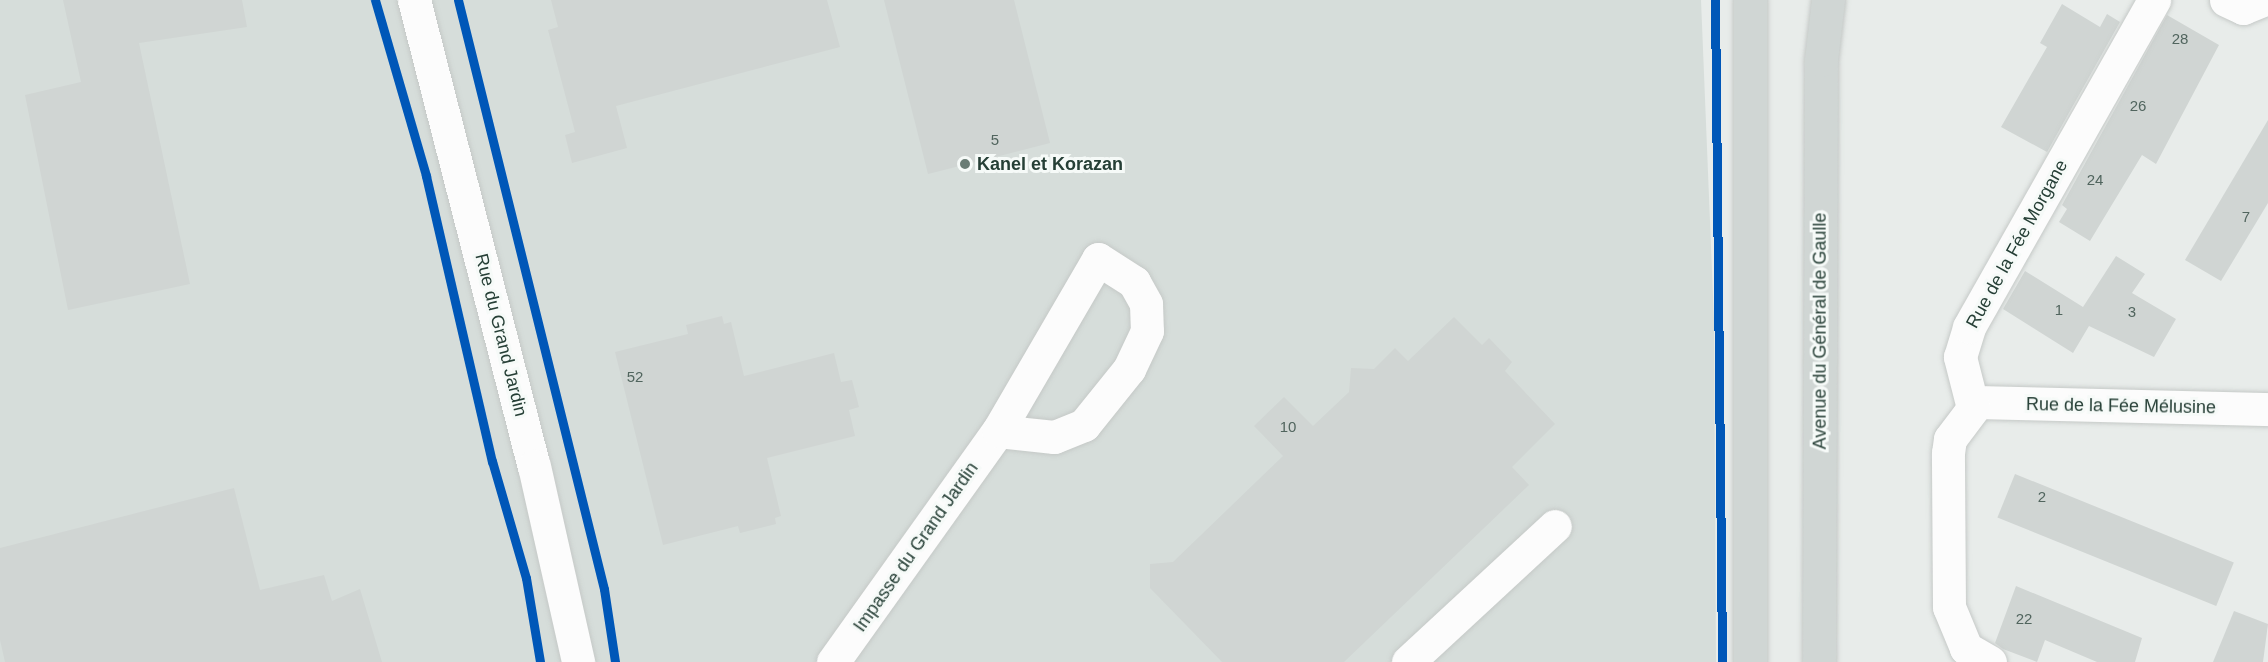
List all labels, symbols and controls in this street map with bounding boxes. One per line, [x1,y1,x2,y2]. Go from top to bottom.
house number: 28 [2172,30,2188,48]
house number: 26 [2130,97,2146,115]
house number: 5 [991,131,999,149]
place label: Kanel et Korazan [977,153,1123,175]
street label: Rue de la Fée Morgane [1962,156,2072,332]
marker: Kanel et Korazan [958,157,972,171]
house number: 24 [2087,171,2103,189]
house number: 7 [2242,208,2250,226]
street label: Avenue du Général de Gaulle [1809,213,1831,449]
street label: Rue du Grand Jardin [470,251,532,419]
house number: 1 [2055,301,2063,319]
house number: 3 [2128,303,2136,321]
house number: 52 [627,368,643,386]
street label: Rue de la Fée Mélusine [2026,394,2216,418]
house number: 10 [1280,418,1296,436]
street label: Impasse du Grand Jardin [849,458,983,636]
house number: 2 [2038,488,2046,506]
house number: 22 [2016,610,2032,628]

